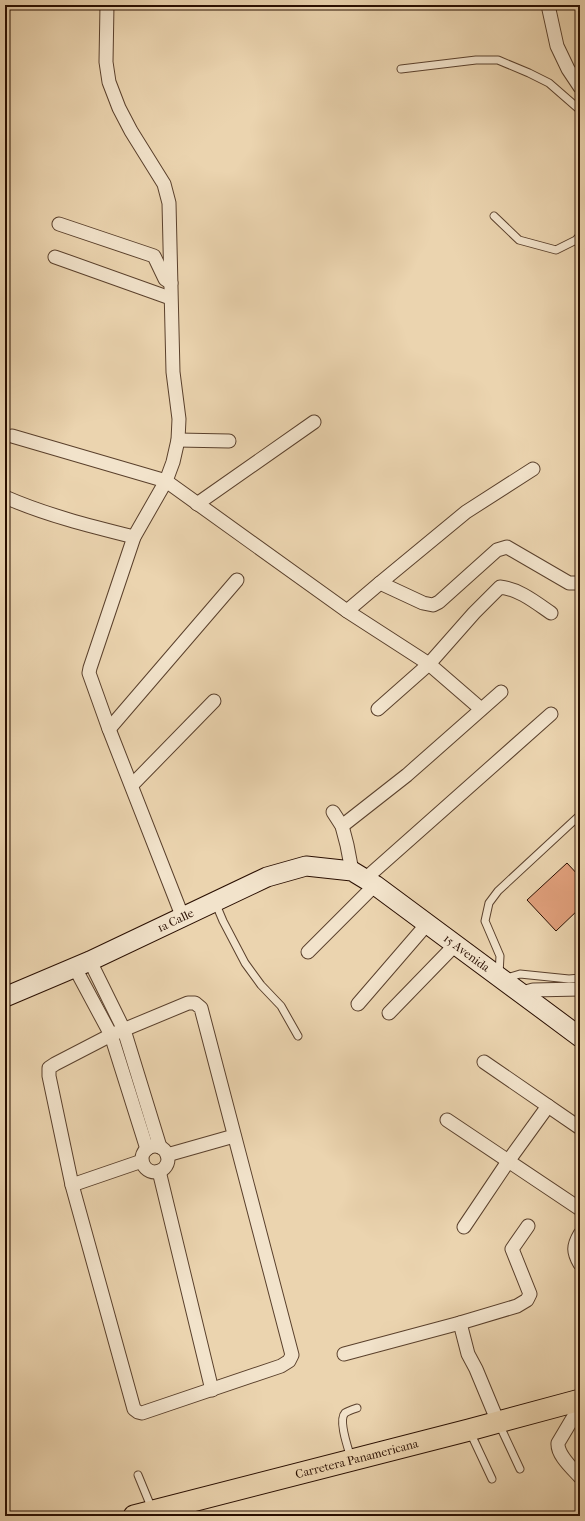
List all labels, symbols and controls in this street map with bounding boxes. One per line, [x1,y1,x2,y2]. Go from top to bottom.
street label: 1a Calle [155,906,196,935]
street label: 15 Avenida [441,931,493,975]
street label: Carretera Panamericana [294,1436,420,1481]

